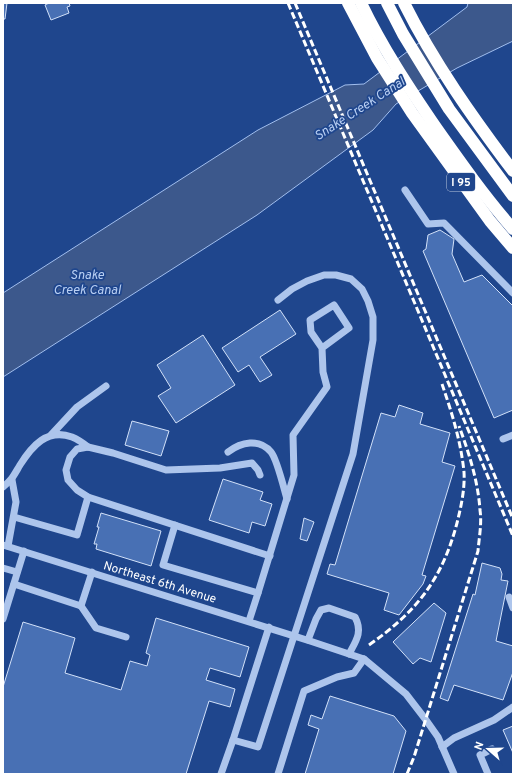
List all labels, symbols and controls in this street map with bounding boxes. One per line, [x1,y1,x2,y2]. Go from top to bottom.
water label: Snake Creek Canal [312,74,409,145]
road number: I 95 [447,173,475,191]
water label: Snake Creek Canal [53,268,121,299]
street label: Northeast 6th Avenue [101,558,218,608]
north arrow [468,729,508,769]
text: N [472,740,487,752]

